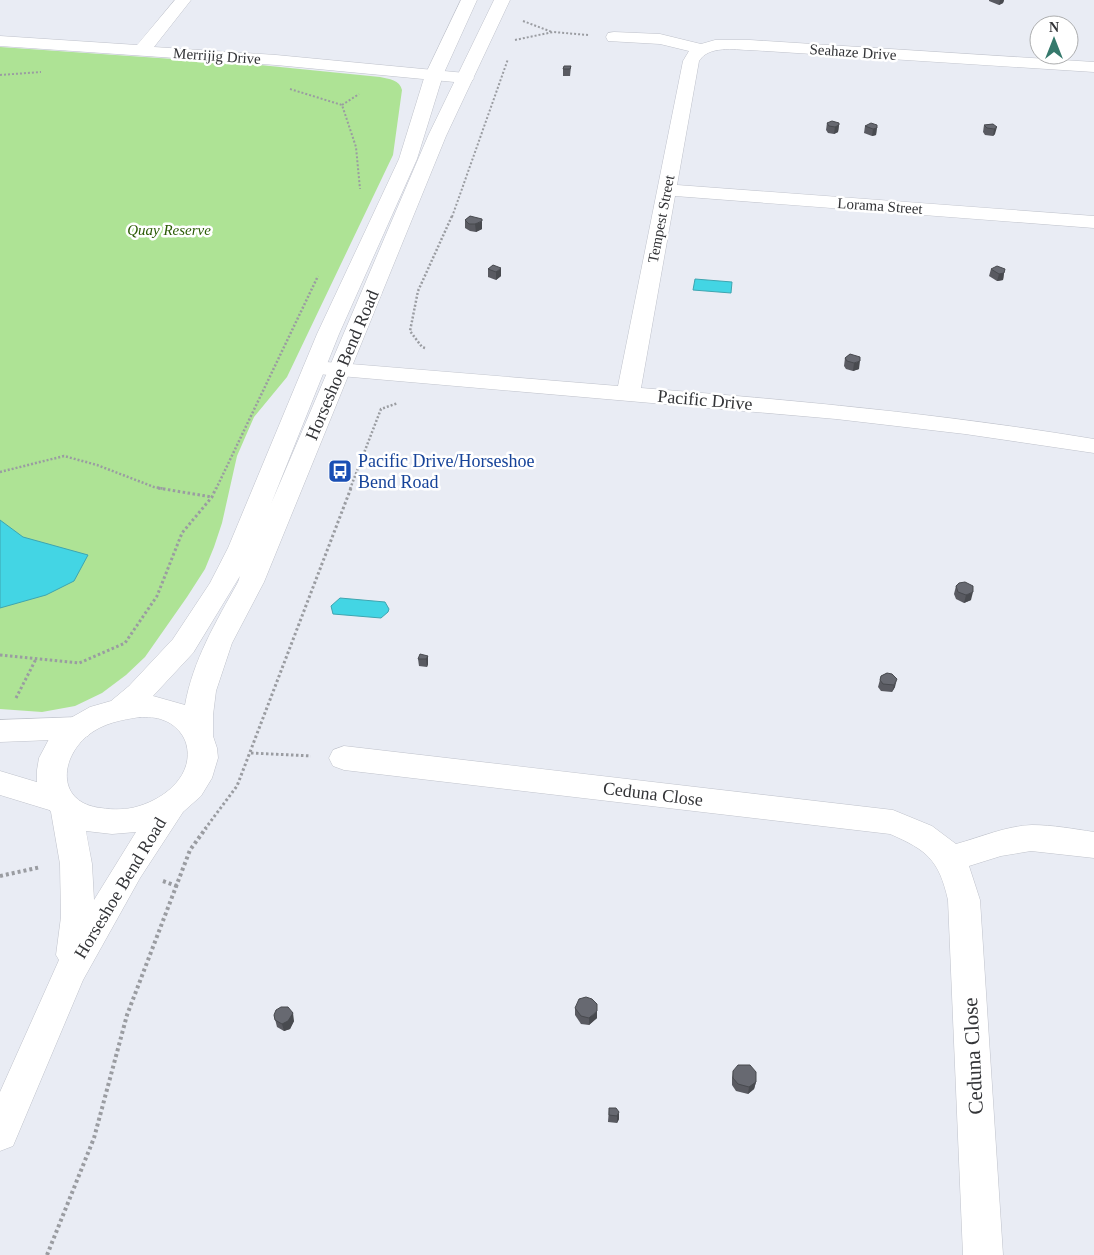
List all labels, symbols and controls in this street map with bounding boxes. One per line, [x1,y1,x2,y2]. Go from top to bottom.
north arrow [1029,15,1079,65]
text: N [1049,20,1059,35]
street label: Seahaze Drive [809,41,897,63]
street label: Merrijig Drive [173,45,262,67]
street label: Tempest Street [645,173,678,264]
street label: Lorama Street [837,195,924,217]
park label: Quay Reserve [127,222,211,238]
street label: Horseshoe Bend Road [301,287,383,443]
street label: Pacific Drive [657,386,753,414]
place label: Pacific Drive/Horseshoe Bend Road [358,451,534,492]
bus stop icon: Pacific Drive/Horseshoe Bend Road [327,458,353,484]
street label: Ceduna Close [602,778,704,810]
street label: Horseshoe Bend Road [70,814,170,962]
street label: Ceduna Close [958,997,988,1115]

